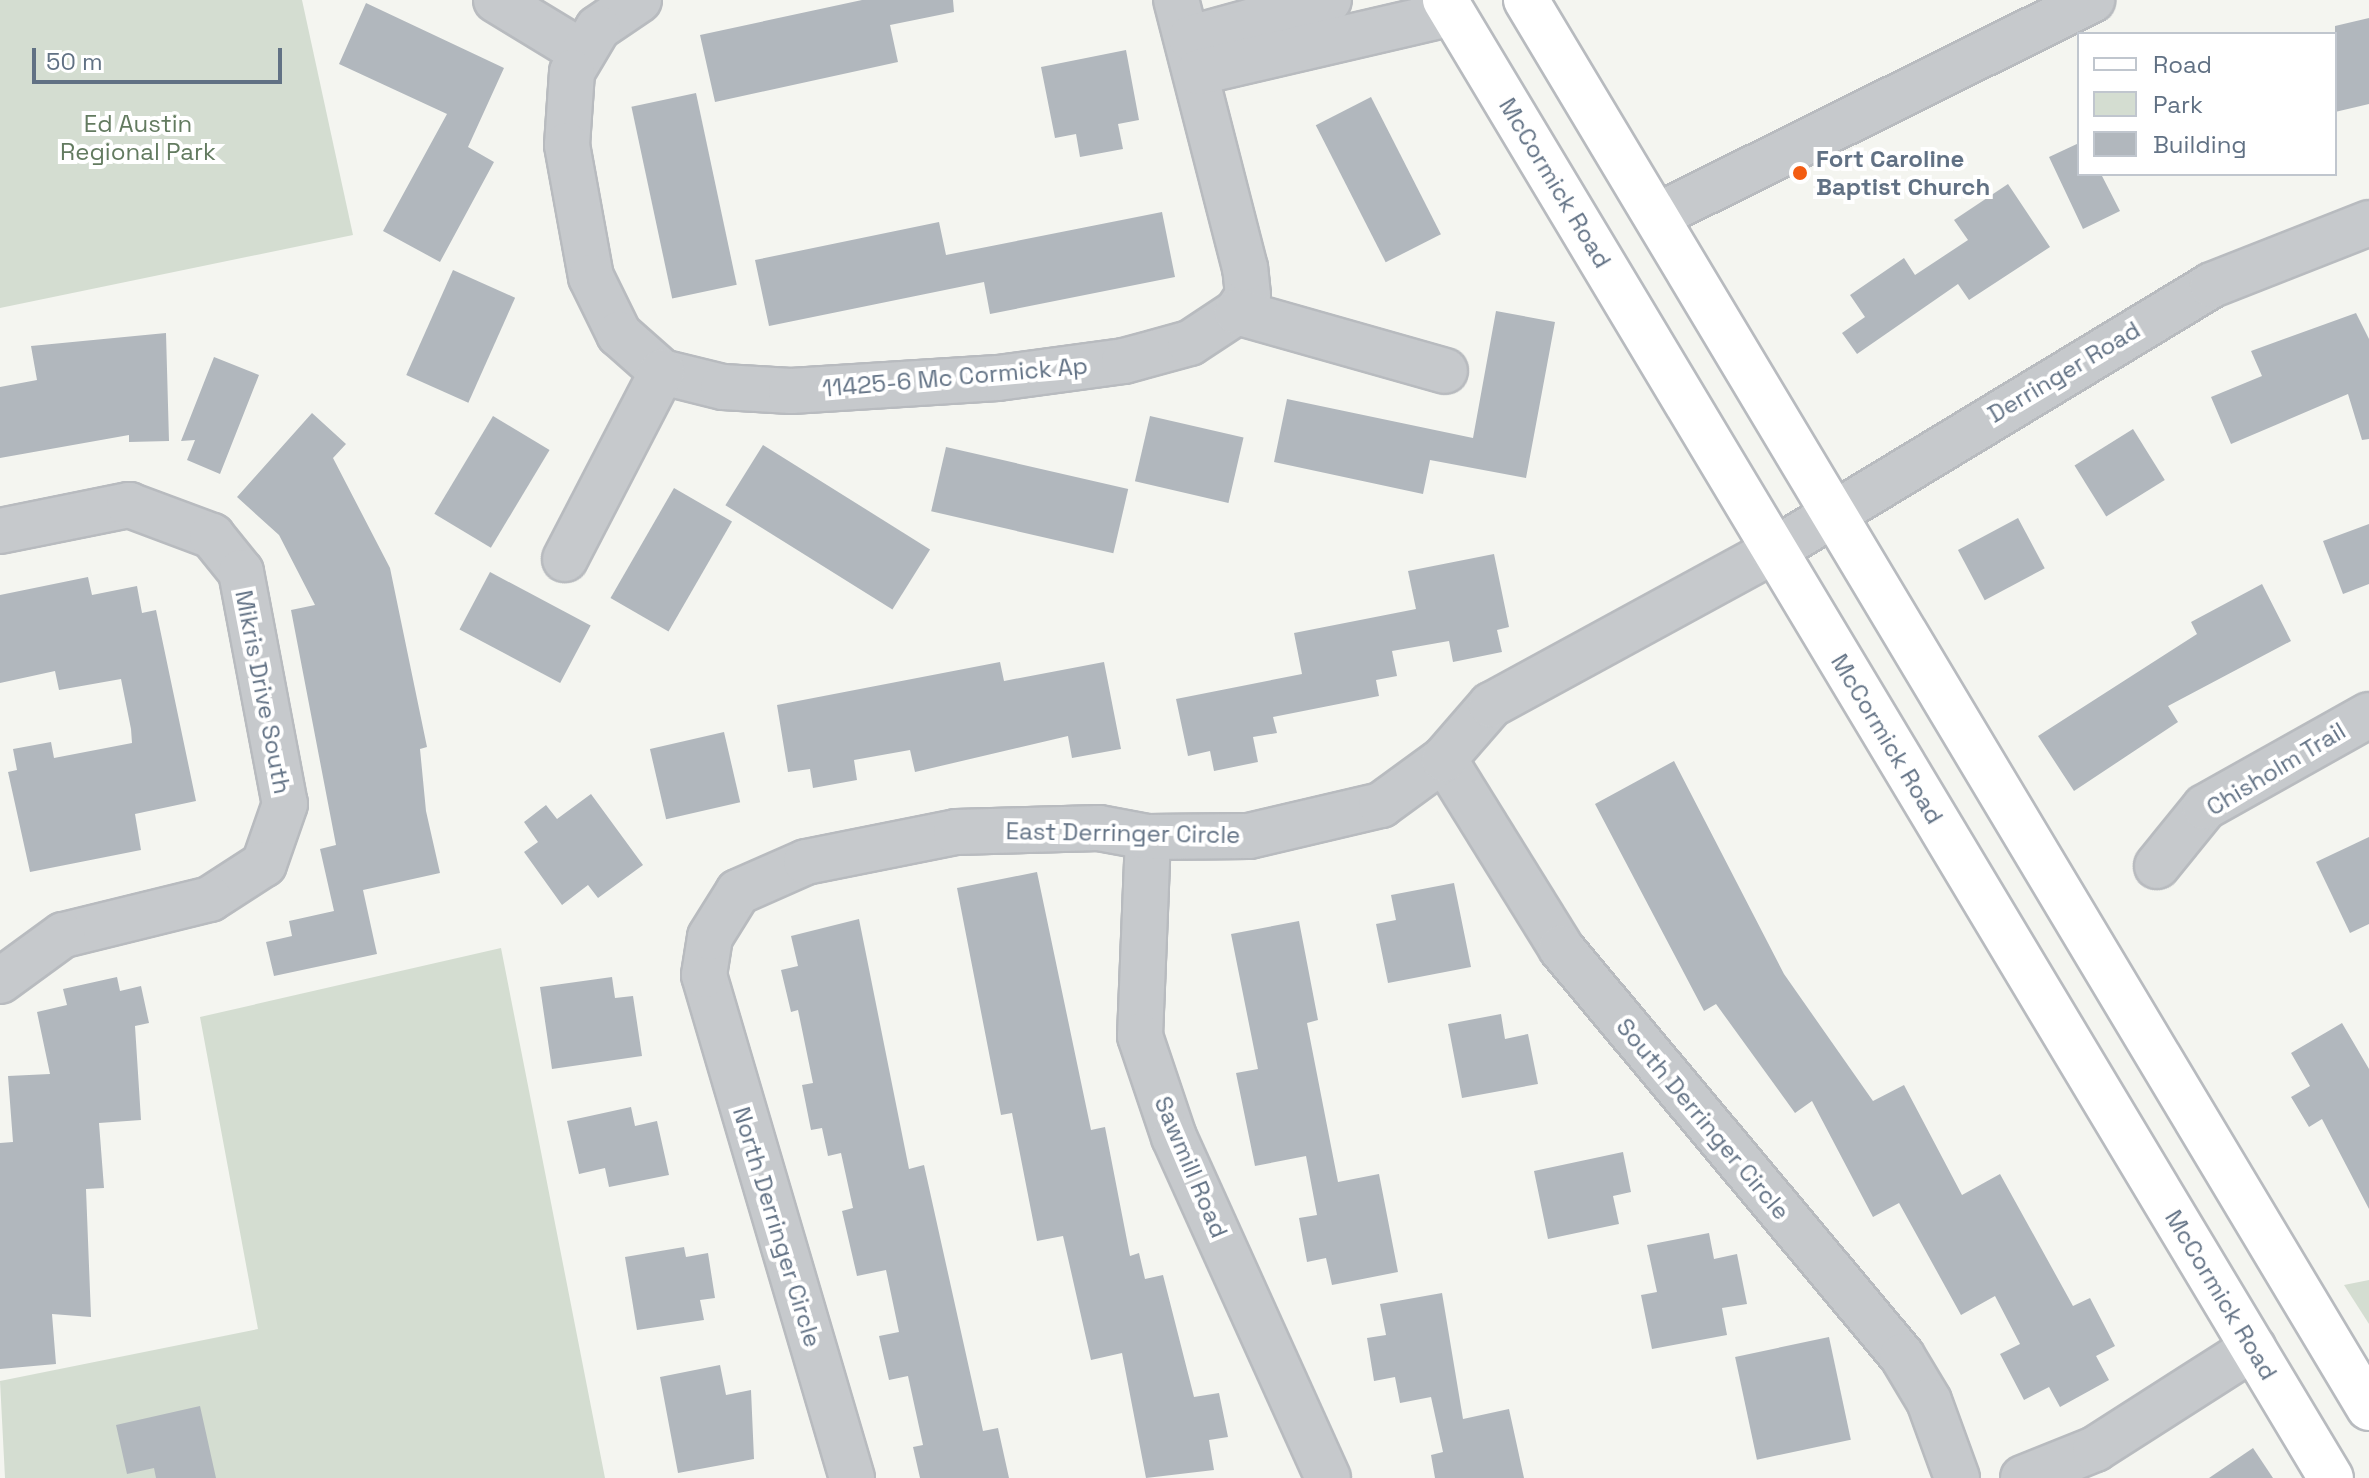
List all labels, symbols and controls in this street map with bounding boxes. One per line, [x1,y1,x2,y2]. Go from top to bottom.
scale bar [36,32,286,82]
legend [2077,32,2337,176]
text: 50 m [46,46,103,77]
text: Road [2153,49,2212,80]
text: Park [2153,89,2203,120]
street label: McCormick Road [1493,93,1617,273]
park label: Ed Austin Regional Park [60,110,216,166]
text: Building [2153,129,2247,160]
place label: Fort Caroline Baptist Church [1816,145,1990,201]
marker: Fort Caroline Baptist Church [1791,164,1809,182]
street label: Derringer Road [1983,315,2145,429]
street label: 11425-6 Mc Cormick Ap [821,351,1089,403]
street label: Mikris Drive South [229,588,297,796]
street label: McCormick Road [1825,649,1949,829]
street label: Chisholm Trail [2201,716,2351,822]
street label: East Derringer Circle [1005,817,1241,849]
street label: South Derringer Circle [1610,1012,1796,1226]
street label: Sawmill Road [1148,1092,1234,1242]
street label: North Derringer Circle [727,1103,827,1351]
street label: McCormick Road [2159,1205,2283,1385]

